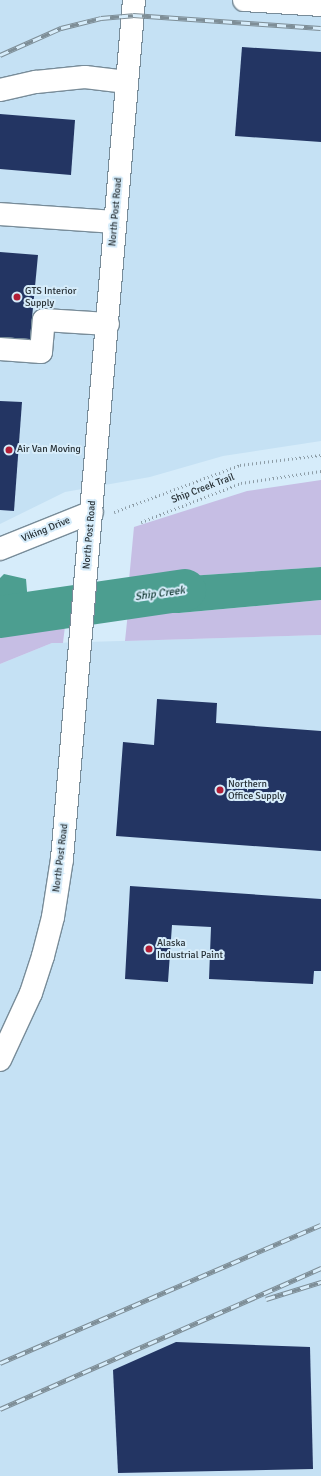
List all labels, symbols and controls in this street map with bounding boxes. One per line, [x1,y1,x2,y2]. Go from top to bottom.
street label: North Post Road [107,177,125,247]
place label: GTS Interior Supply [25,285,76,308]
marker: GTS Interior Supply [12,292,22,302]
place label: Air Van Moving [17,444,81,456]
marker: Air Van Moving [4,445,14,455]
street label: Ship Creek Trail [170,471,236,507]
street label: North Post Road [81,500,99,570]
street label: Viking Drive [20,515,72,545]
water label: Ship Creek [134,584,186,604]
place label: Northern Office Supply [228,778,284,802]
marker: Northern Office Supply [215,785,225,795]
street label: North Post Road [51,823,71,893]
place label: Alaska Industrial Paint [157,937,223,960]
marker: Alaska Industrial Paint [144,944,154,954]

